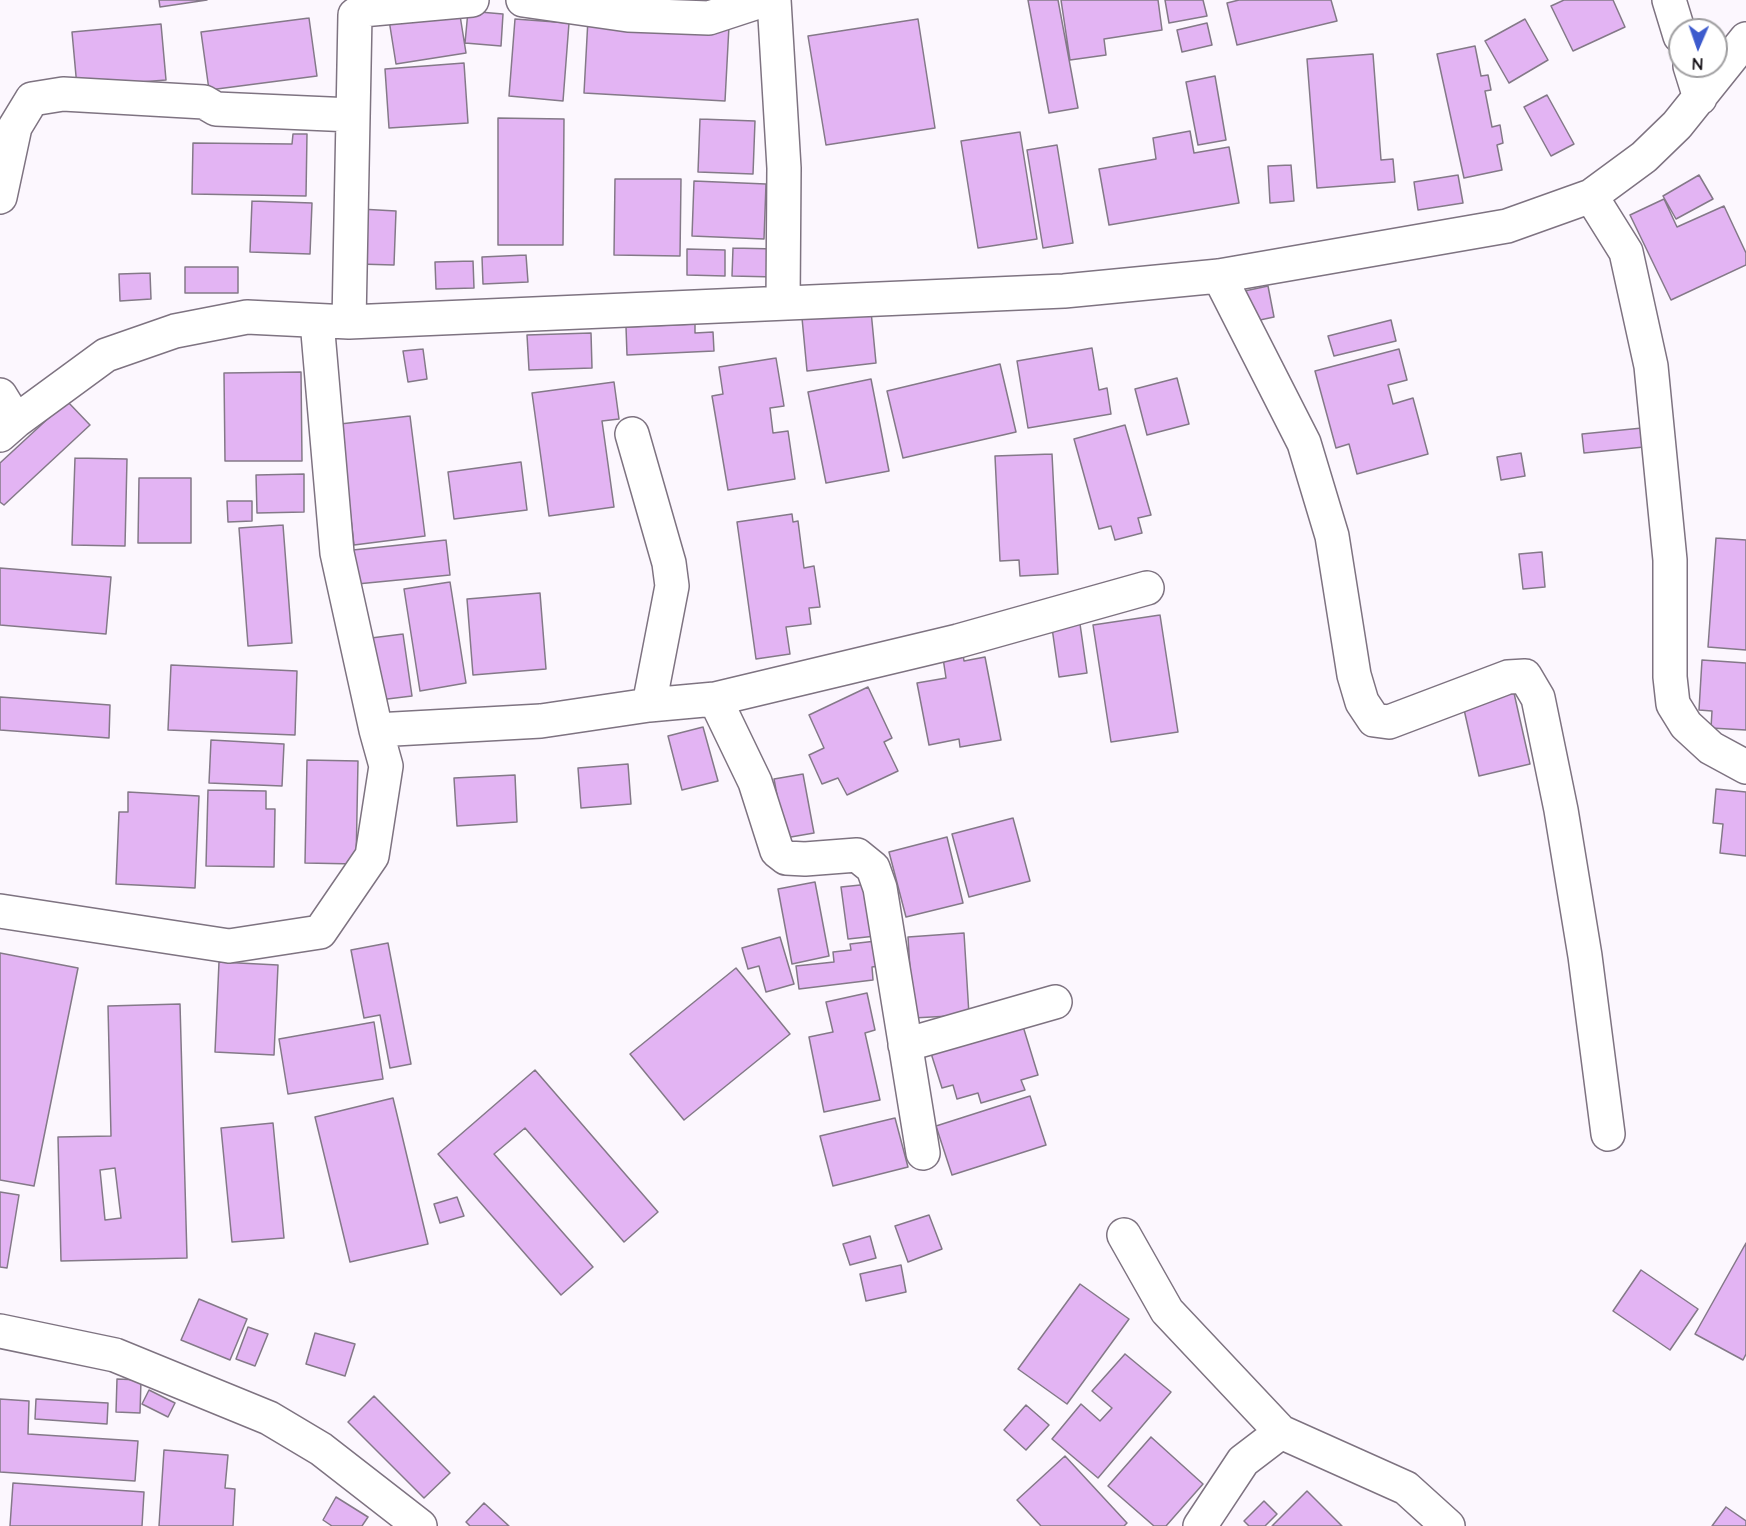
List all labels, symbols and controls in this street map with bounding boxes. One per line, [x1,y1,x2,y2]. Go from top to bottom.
north arrow [1668,18,1728,78]
text: N [1691,54,1704,74]

